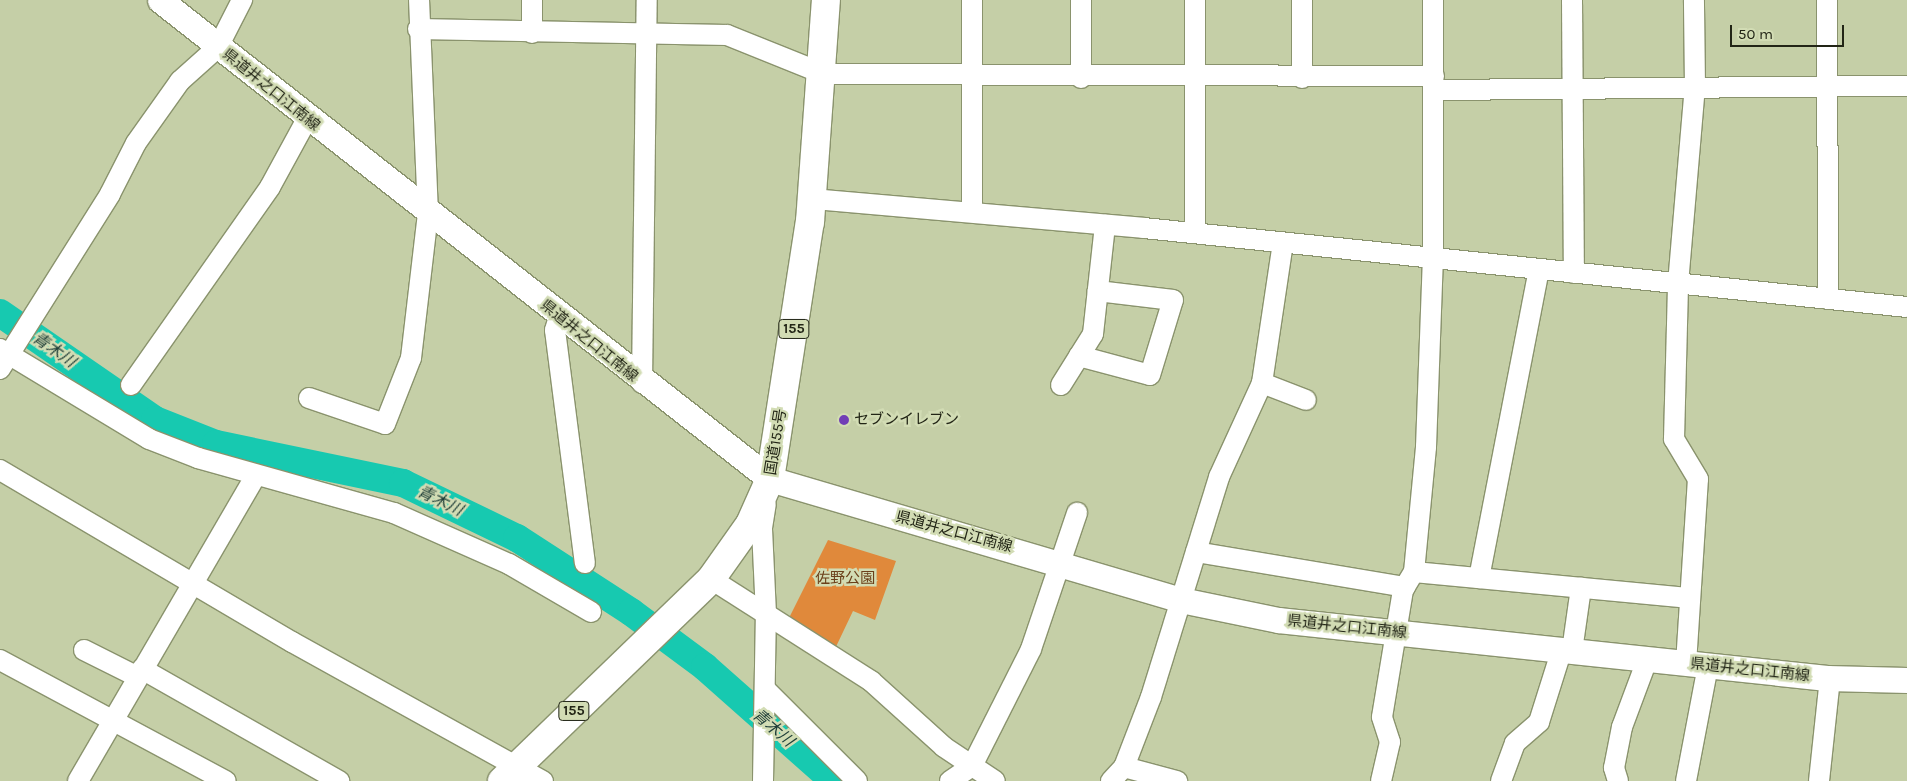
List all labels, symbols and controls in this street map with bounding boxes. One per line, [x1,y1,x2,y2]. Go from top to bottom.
scale bar [1732,15,1846,47]
text: 50 m [1738,25,1773,43]
street label: 県道井之口江南線 [219,45,323,135]
street label: 県道井之口江南線 [537,296,641,386]
road number: 155 [778,318,810,340]
water label: 青木川 [29,328,79,372]
street label: 国道155号 [762,408,790,476]
place label: セブンイレブン [854,411,959,429]
marker: セブンイレブン [838,414,850,426]
water label: 青木川 [414,482,466,520]
street label: 県道井之口江南線 [894,508,1014,556]
park label: 佐野公園 [815,570,875,588]
street label: 県道井之口江南線 [1286,612,1408,642]
street label: 県道井之口江南線 [1689,655,1811,685]
road number: 155 [558,699,590,722]
water label: 青木川 [749,705,797,751]

